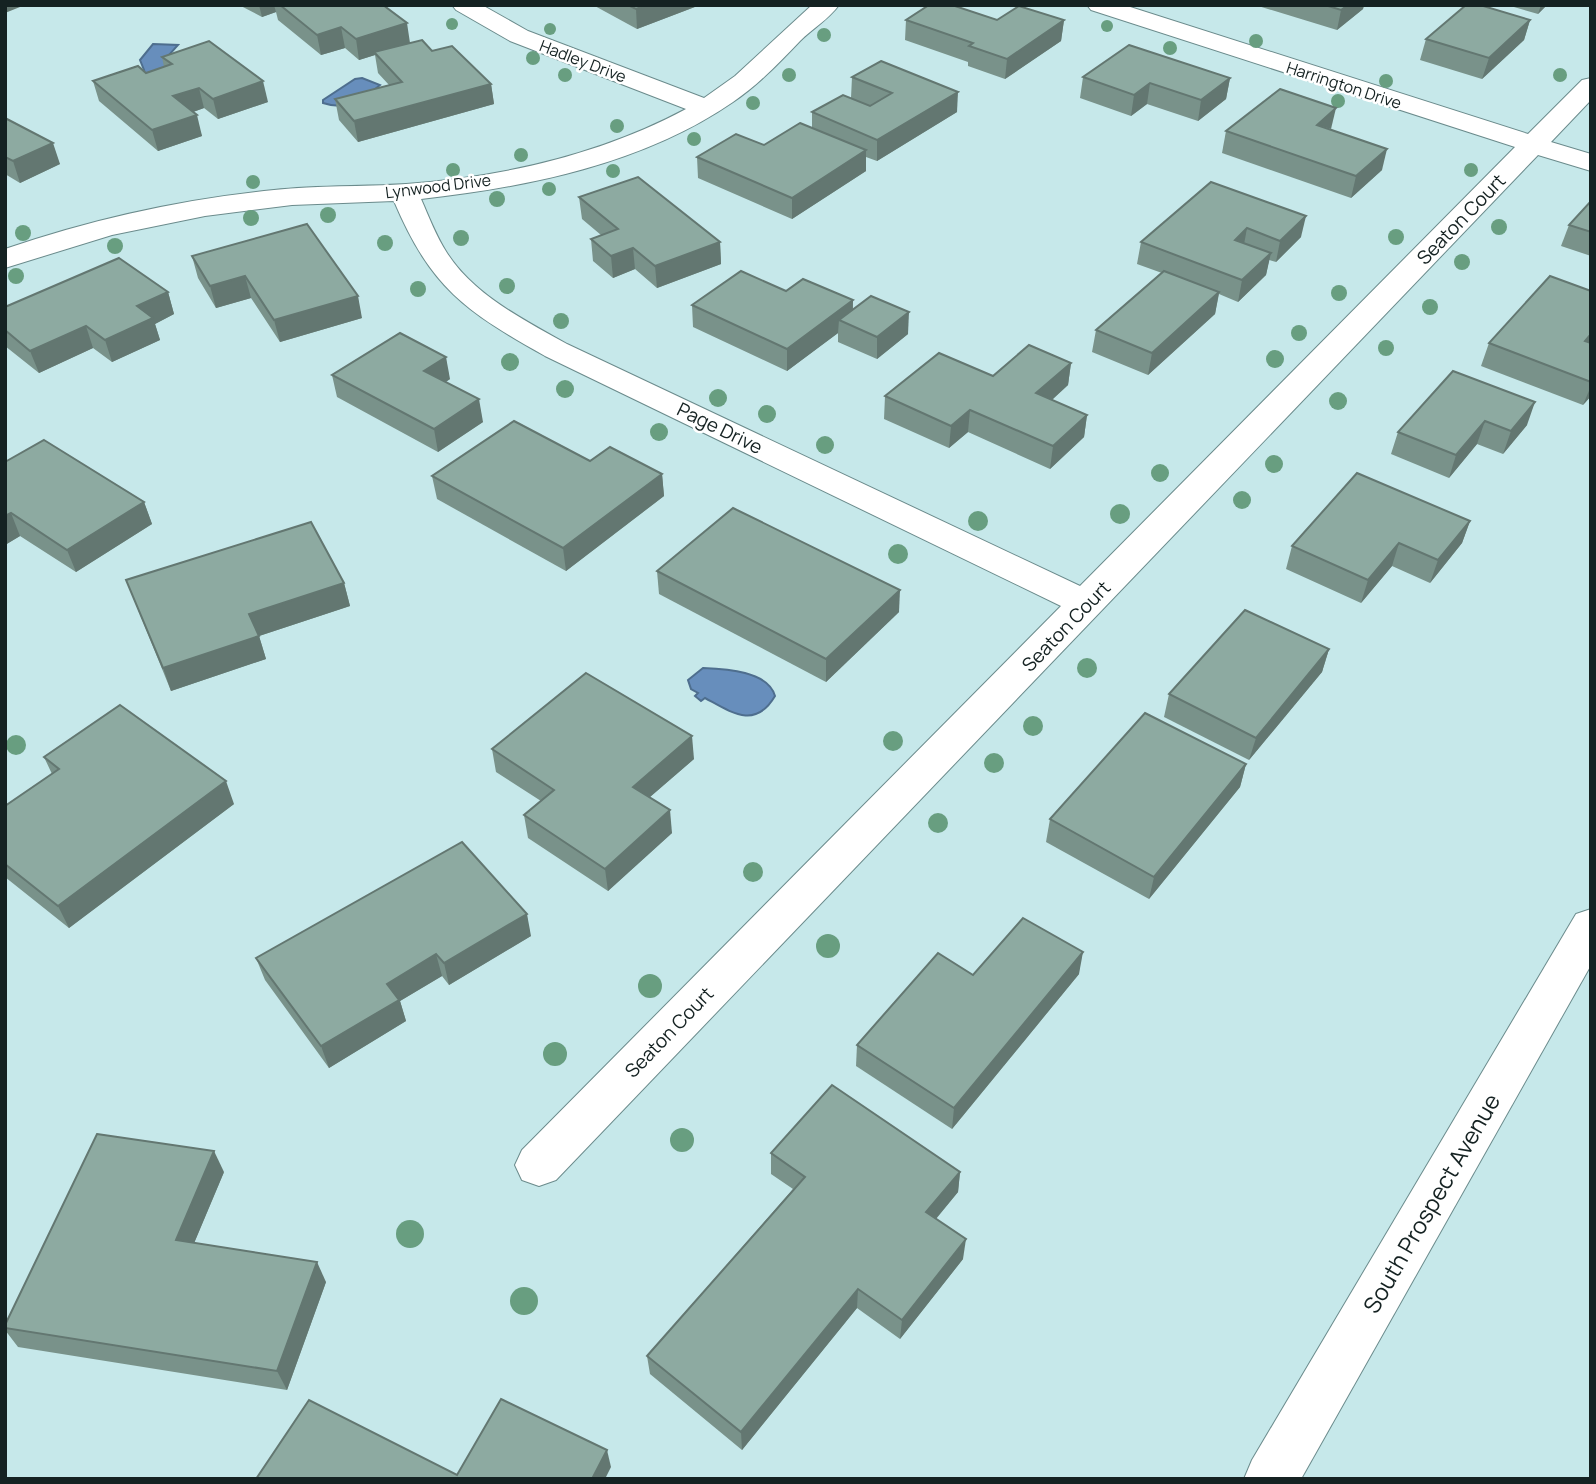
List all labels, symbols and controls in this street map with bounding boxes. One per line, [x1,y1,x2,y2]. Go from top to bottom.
street label: Hadley Drive [536,34,630,88]
street label: Harrington Drive [1284,56,1404,114]
street label: Seaton Court [1411,168,1511,270]
street label: Lynwood Drive [384,169,492,203]
street label: Page Drive [673,396,767,460]
street label: Seaton Court [1016,575,1116,677]
street label: Seaton Court [619,981,719,1083]
street label: South Prospect Avenue [1355,1087,1507,1319]

